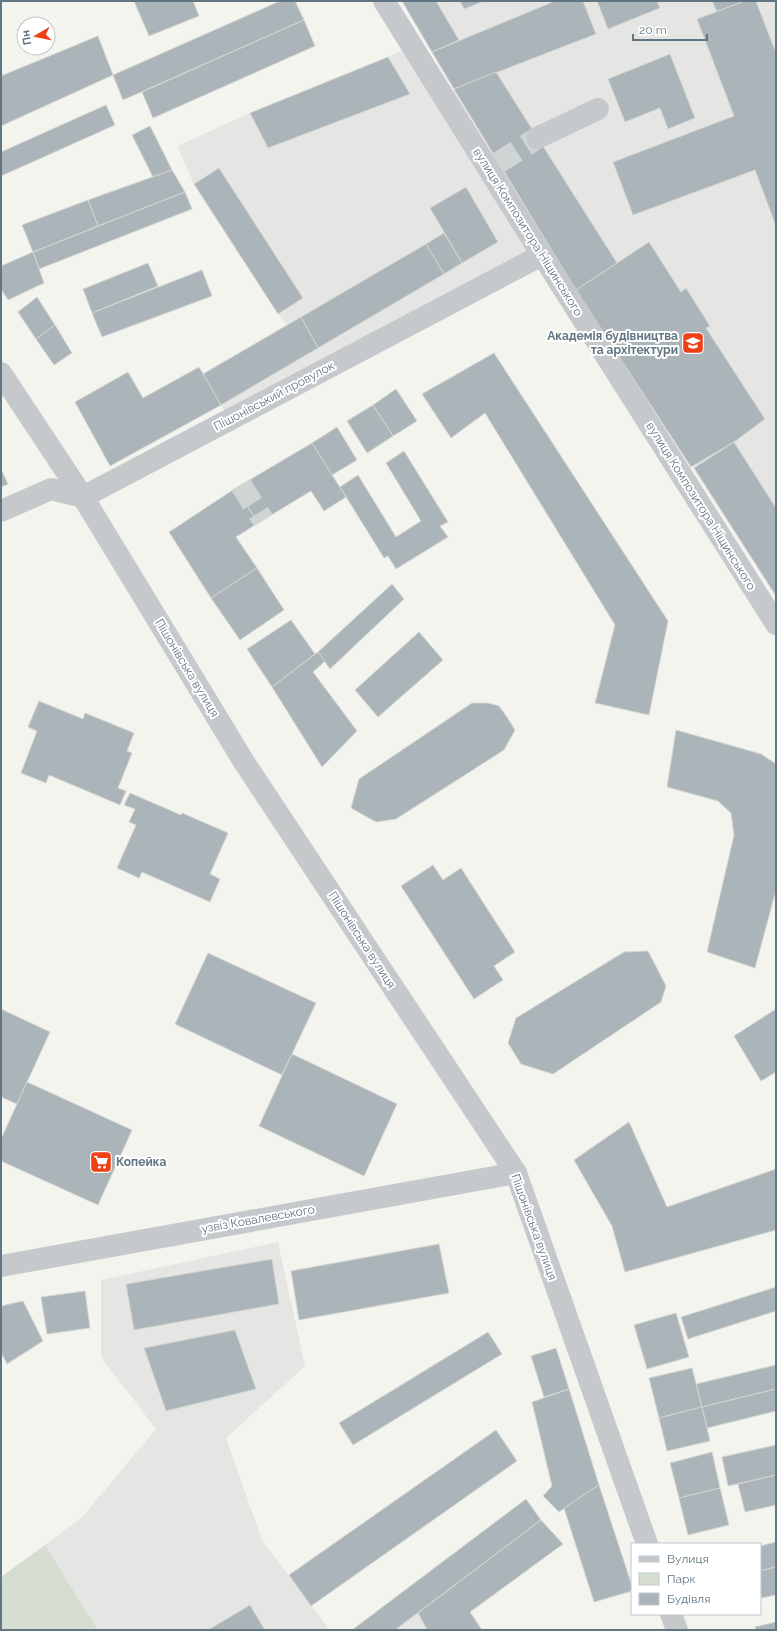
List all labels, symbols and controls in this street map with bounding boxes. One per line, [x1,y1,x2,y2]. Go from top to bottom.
north arrow [16,16,56,56]
scale bar [633,16,707,42]
text: 20 m [639,23,667,37]
text: Пн [19,29,34,46]
street label: вулиця Композитора Ніщинського [470,145,586,319]
place label: Академія будівництва та архітектури [547,329,678,357]
school or university icon: Академія будівництва та архітектури [680,330,706,356]
street label: Пішонівський провулок [211,358,337,434]
street label: вулиця Композитора Ніщинського [643,419,759,593]
street label: Пішонівська вулиця [152,616,222,720]
street label: Пішонівська вулиця [326,889,398,991]
supermarket icon: Копейка [88,1149,114,1175]
place label: Копейка [116,1155,167,1169]
street label: Пішонівська вулиця [508,1172,560,1282]
street label: узвіз Ковалевського [200,1202,316,1236]
legend [631,1543,761,1615]
text: Вулиця [667,1552,709,1566]
text: Парк [667,1572,696,1586]
text: Будівля [667,1592,710,1606]

